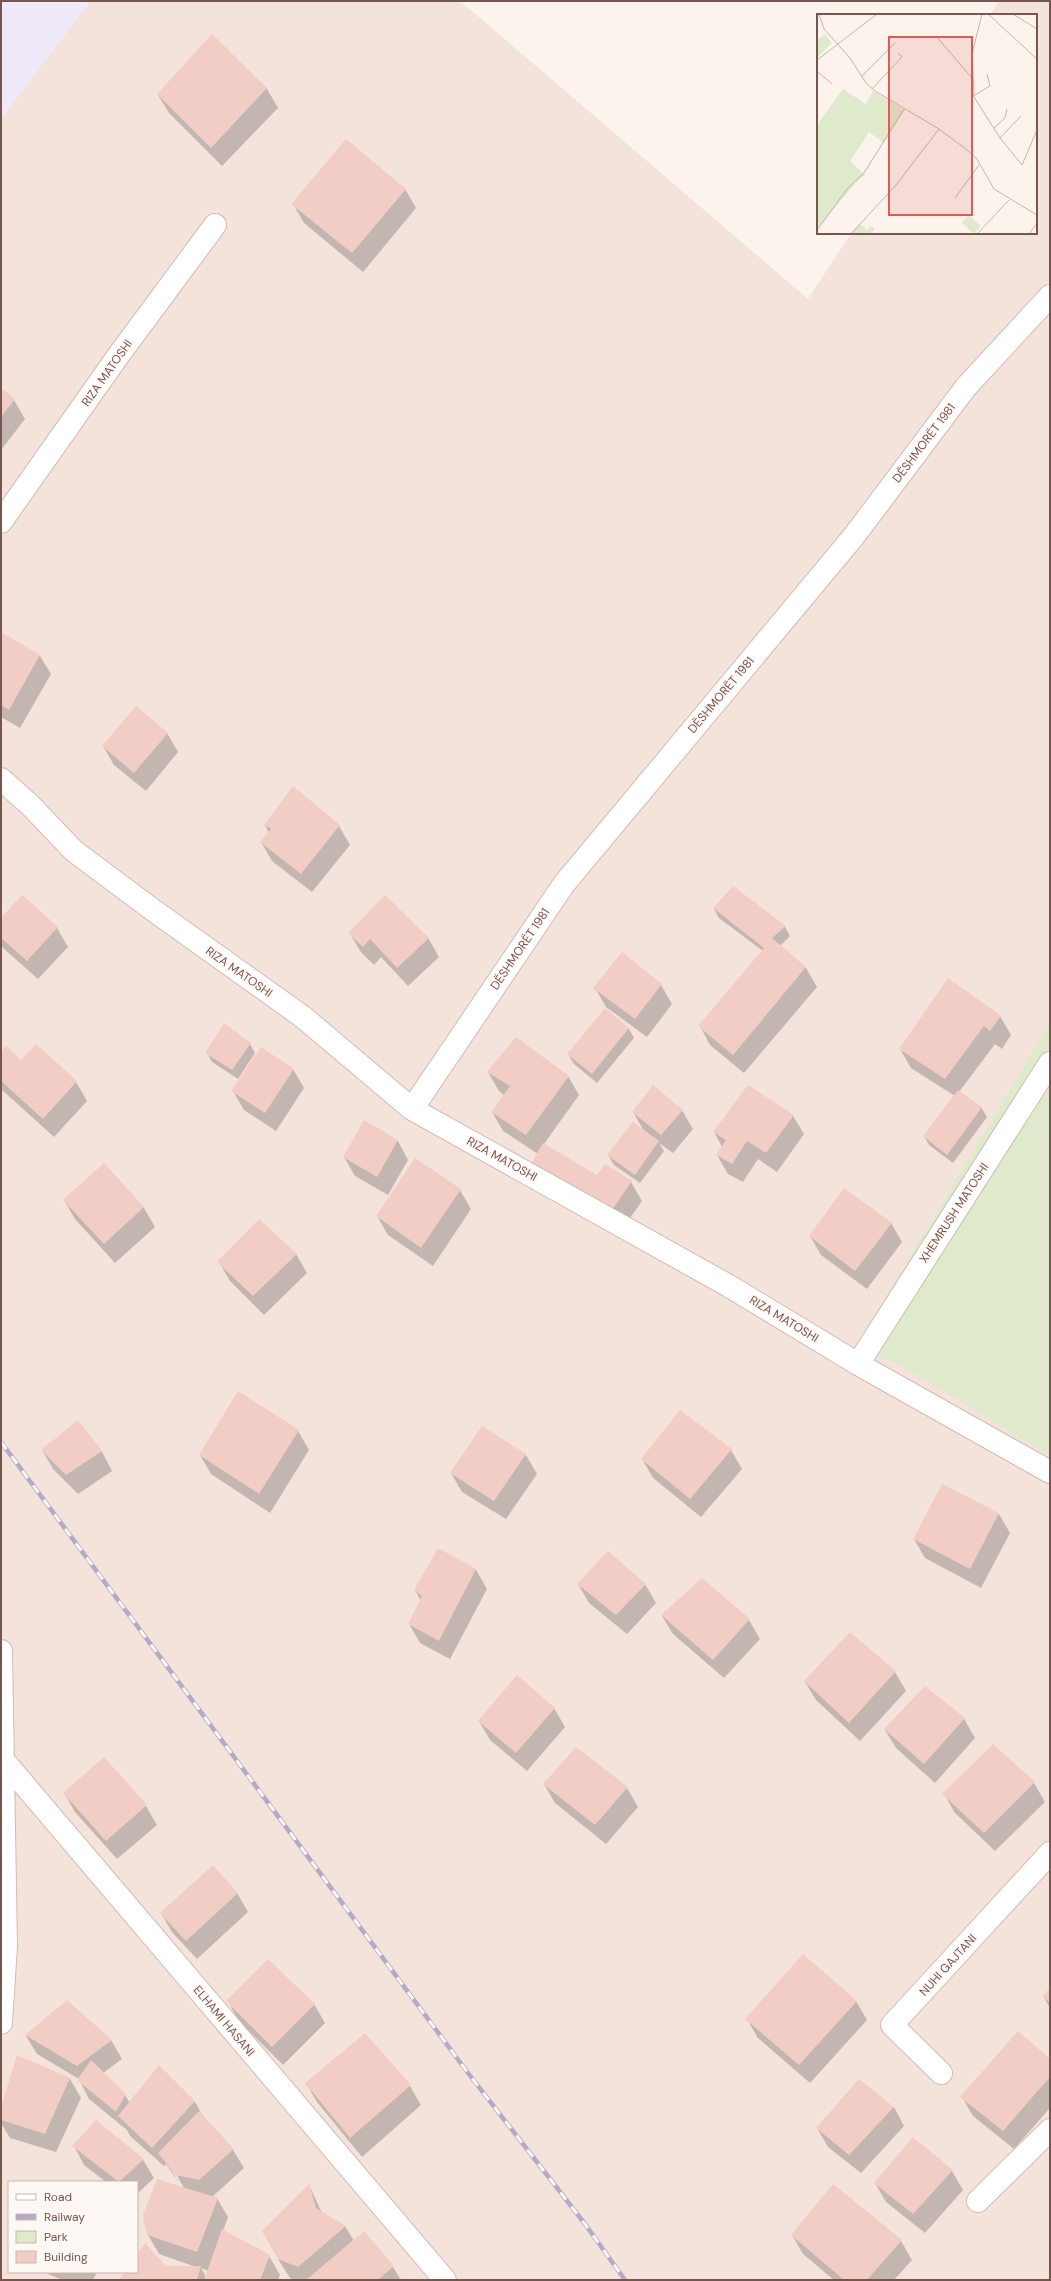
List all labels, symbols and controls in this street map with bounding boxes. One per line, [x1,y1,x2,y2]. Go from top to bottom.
inset map [817,14,1037,234]
street label: RIZA MATOSHI [78,336,136,410]
street label: DËSHMORËT 1981 [889,400,959,486]
street label: DËSHMORËT 1981 [684,653,758,737]
street label: DËSHMORËT 1981 [487,905,553,993]
street label: RIZA MATOSHI [202,943,276,1001]
street label: RIZA MATOSHI [464,1133,540,1185]
street label: XHEMRUSH MATOSHI [916,1160,992,1266]
street label: RIZA MATOSHI [746,1292,822,1346]
street label: NUHI GAJTANI [916,1931,980,1999]
street label: ELHAMI HASANI [190,1982,258,2060]
legend [8,2181,138,2273]
text: Road [44,2189,72,2205]
text: Railway [44,2209,85,2225]
text: Park [44,2229,68,2245]
text: Building [44,2249,88,2265]

